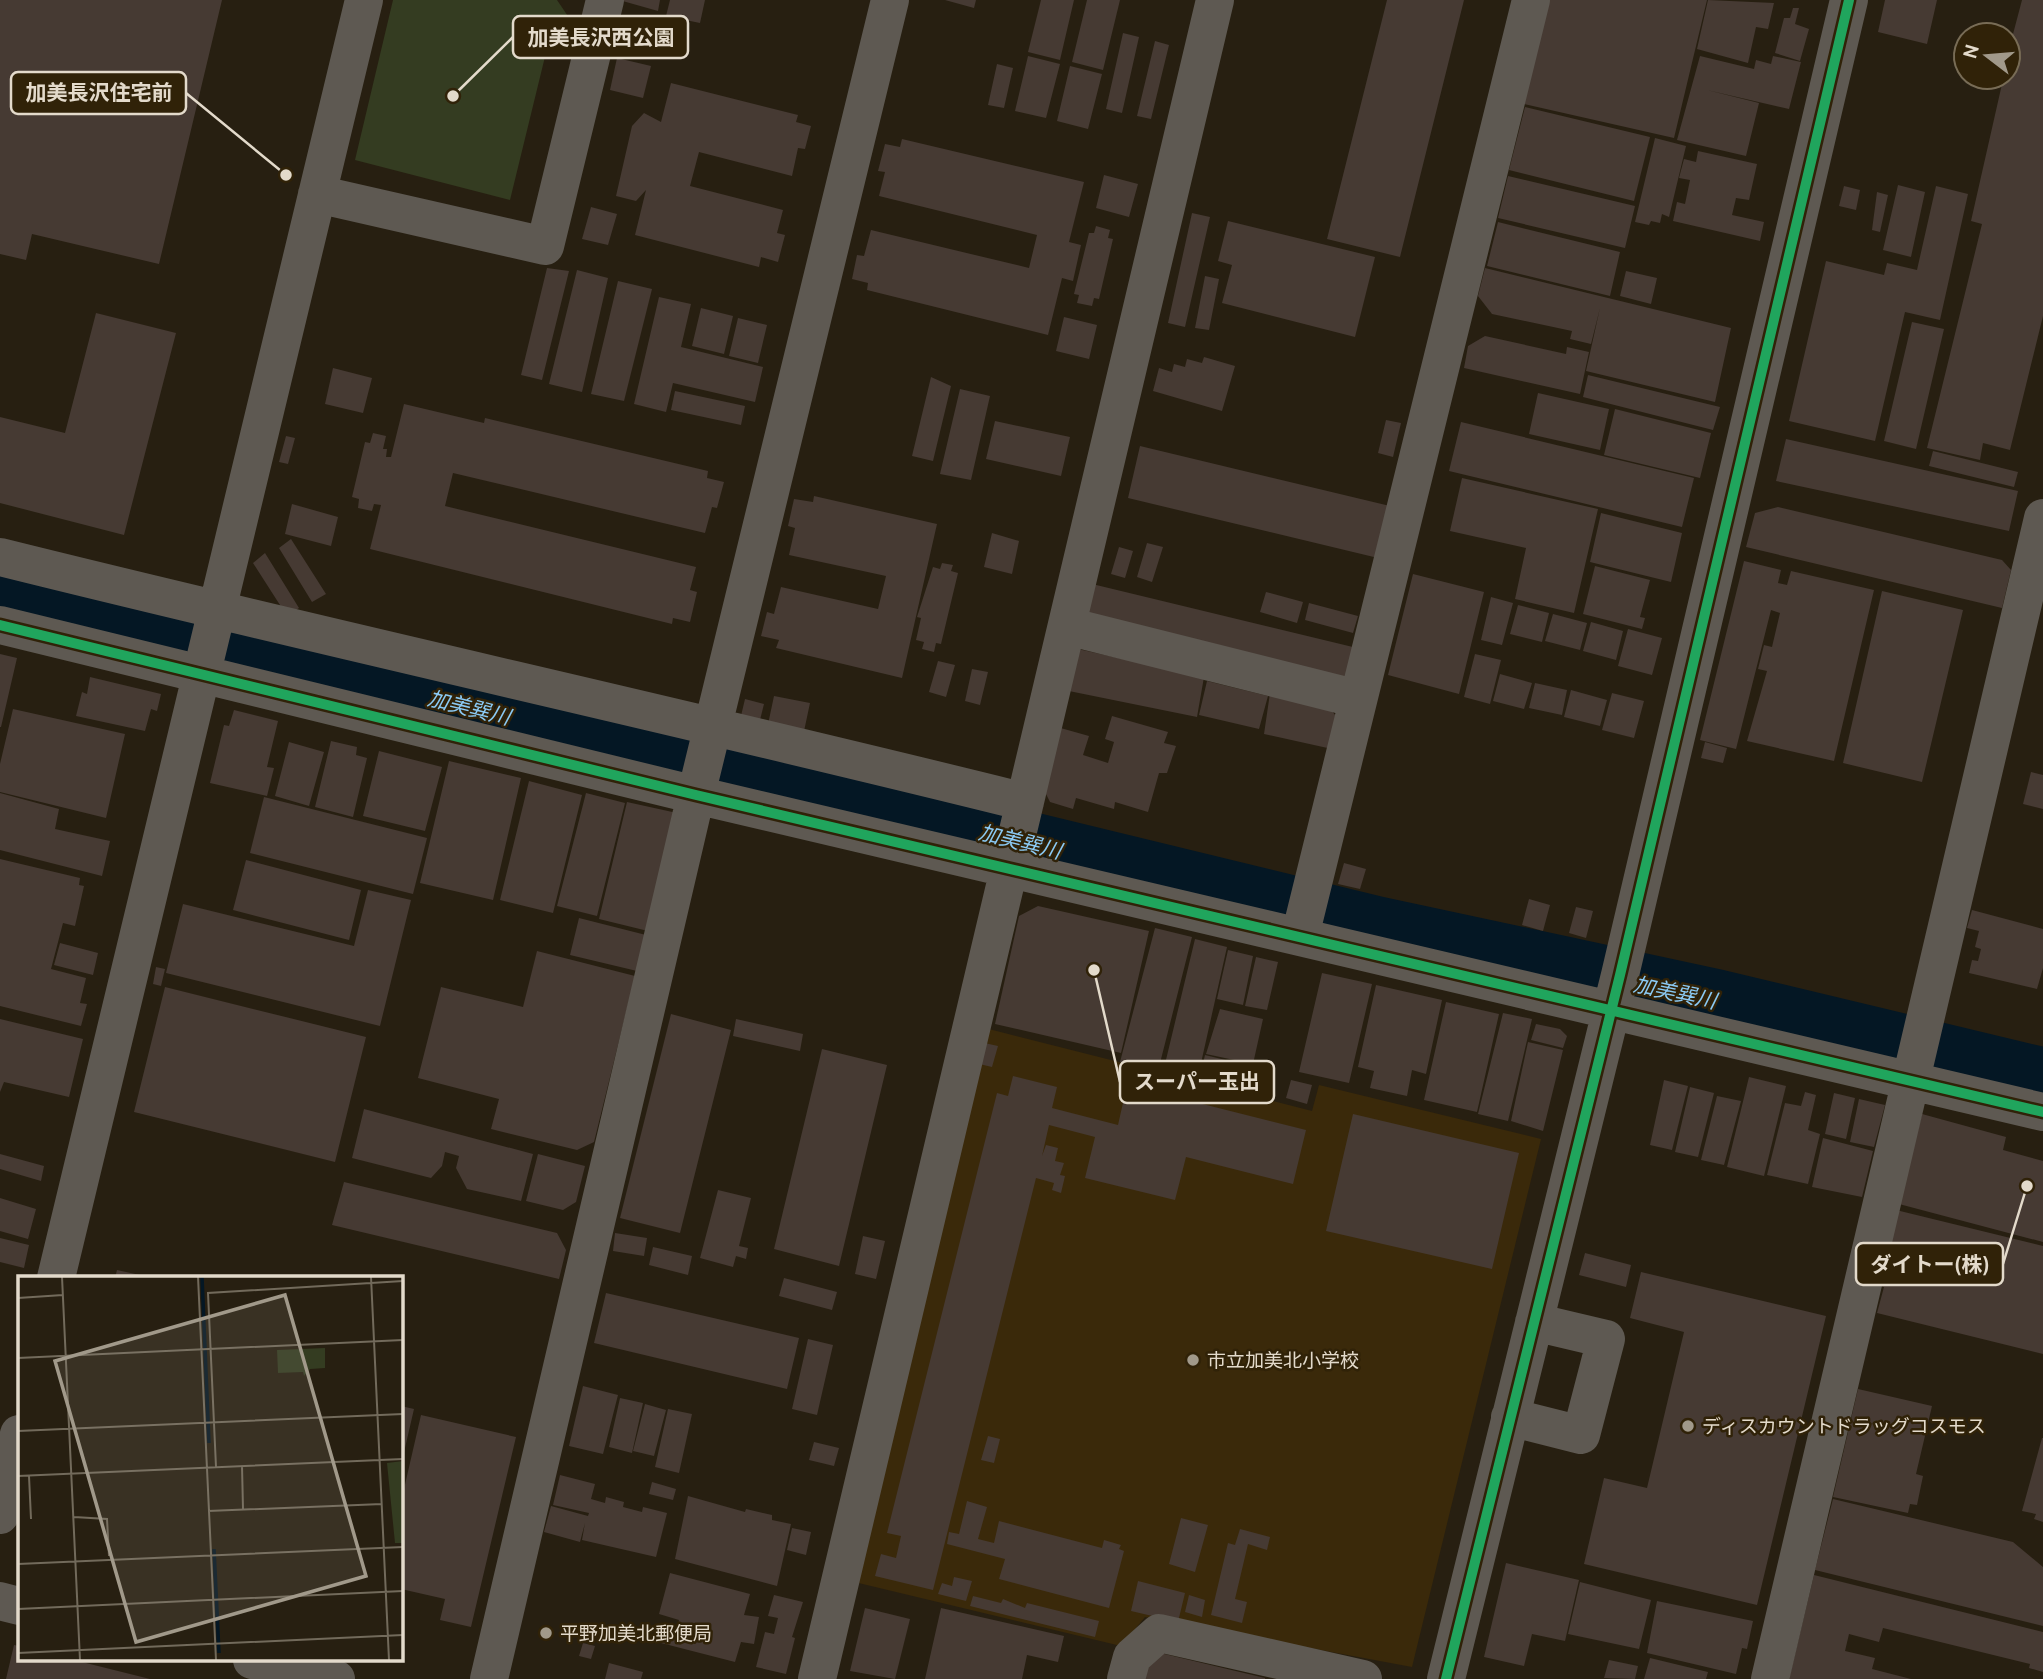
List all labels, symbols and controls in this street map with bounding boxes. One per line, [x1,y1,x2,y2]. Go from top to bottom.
callout: 加美長沢西公園 [513,16,688,58]
north arrow [1952,21,2022,91]
text: 加美長沢西公園 [528,25,675,50]
text: N [1958,42,1984,61]
callout: 加美長沢住宅前 [11,72,186,114]
text: 加美長沢住宅前 [26,80,173,105]
water label: 加美巽川 [425,685,515,730]
water label: 加美巽川 [976,819,1066,864]
water label: 加美巽川 [1631,972,1721,1014]
callout: スーパー玉出 [1120,1061,1274,1103]
text: スーパー玉出 [1134,1069,1260,1094]
callout: ダイトー(株) [1856,1243,2003,1285]
text: ダイトー(株) [1871,1252,1989,1277]
inset map [18,1276,402,1662]
place label: 市立加美北小学校 [1207,1349,1359,1372]
marker: 市立加美北小学校 [1185,1352,1201,1368]
place label: ディスカウントドラッグコスモス [1702,1415,1986,1438]
marker: ディスカウントドラッグコスモス [1680,1418,1696,1434]
place label: 平野加美北郵便局 [560,1622,712,1645]
marker: 平野加美北郵便局 [538,1625,554,1641]

